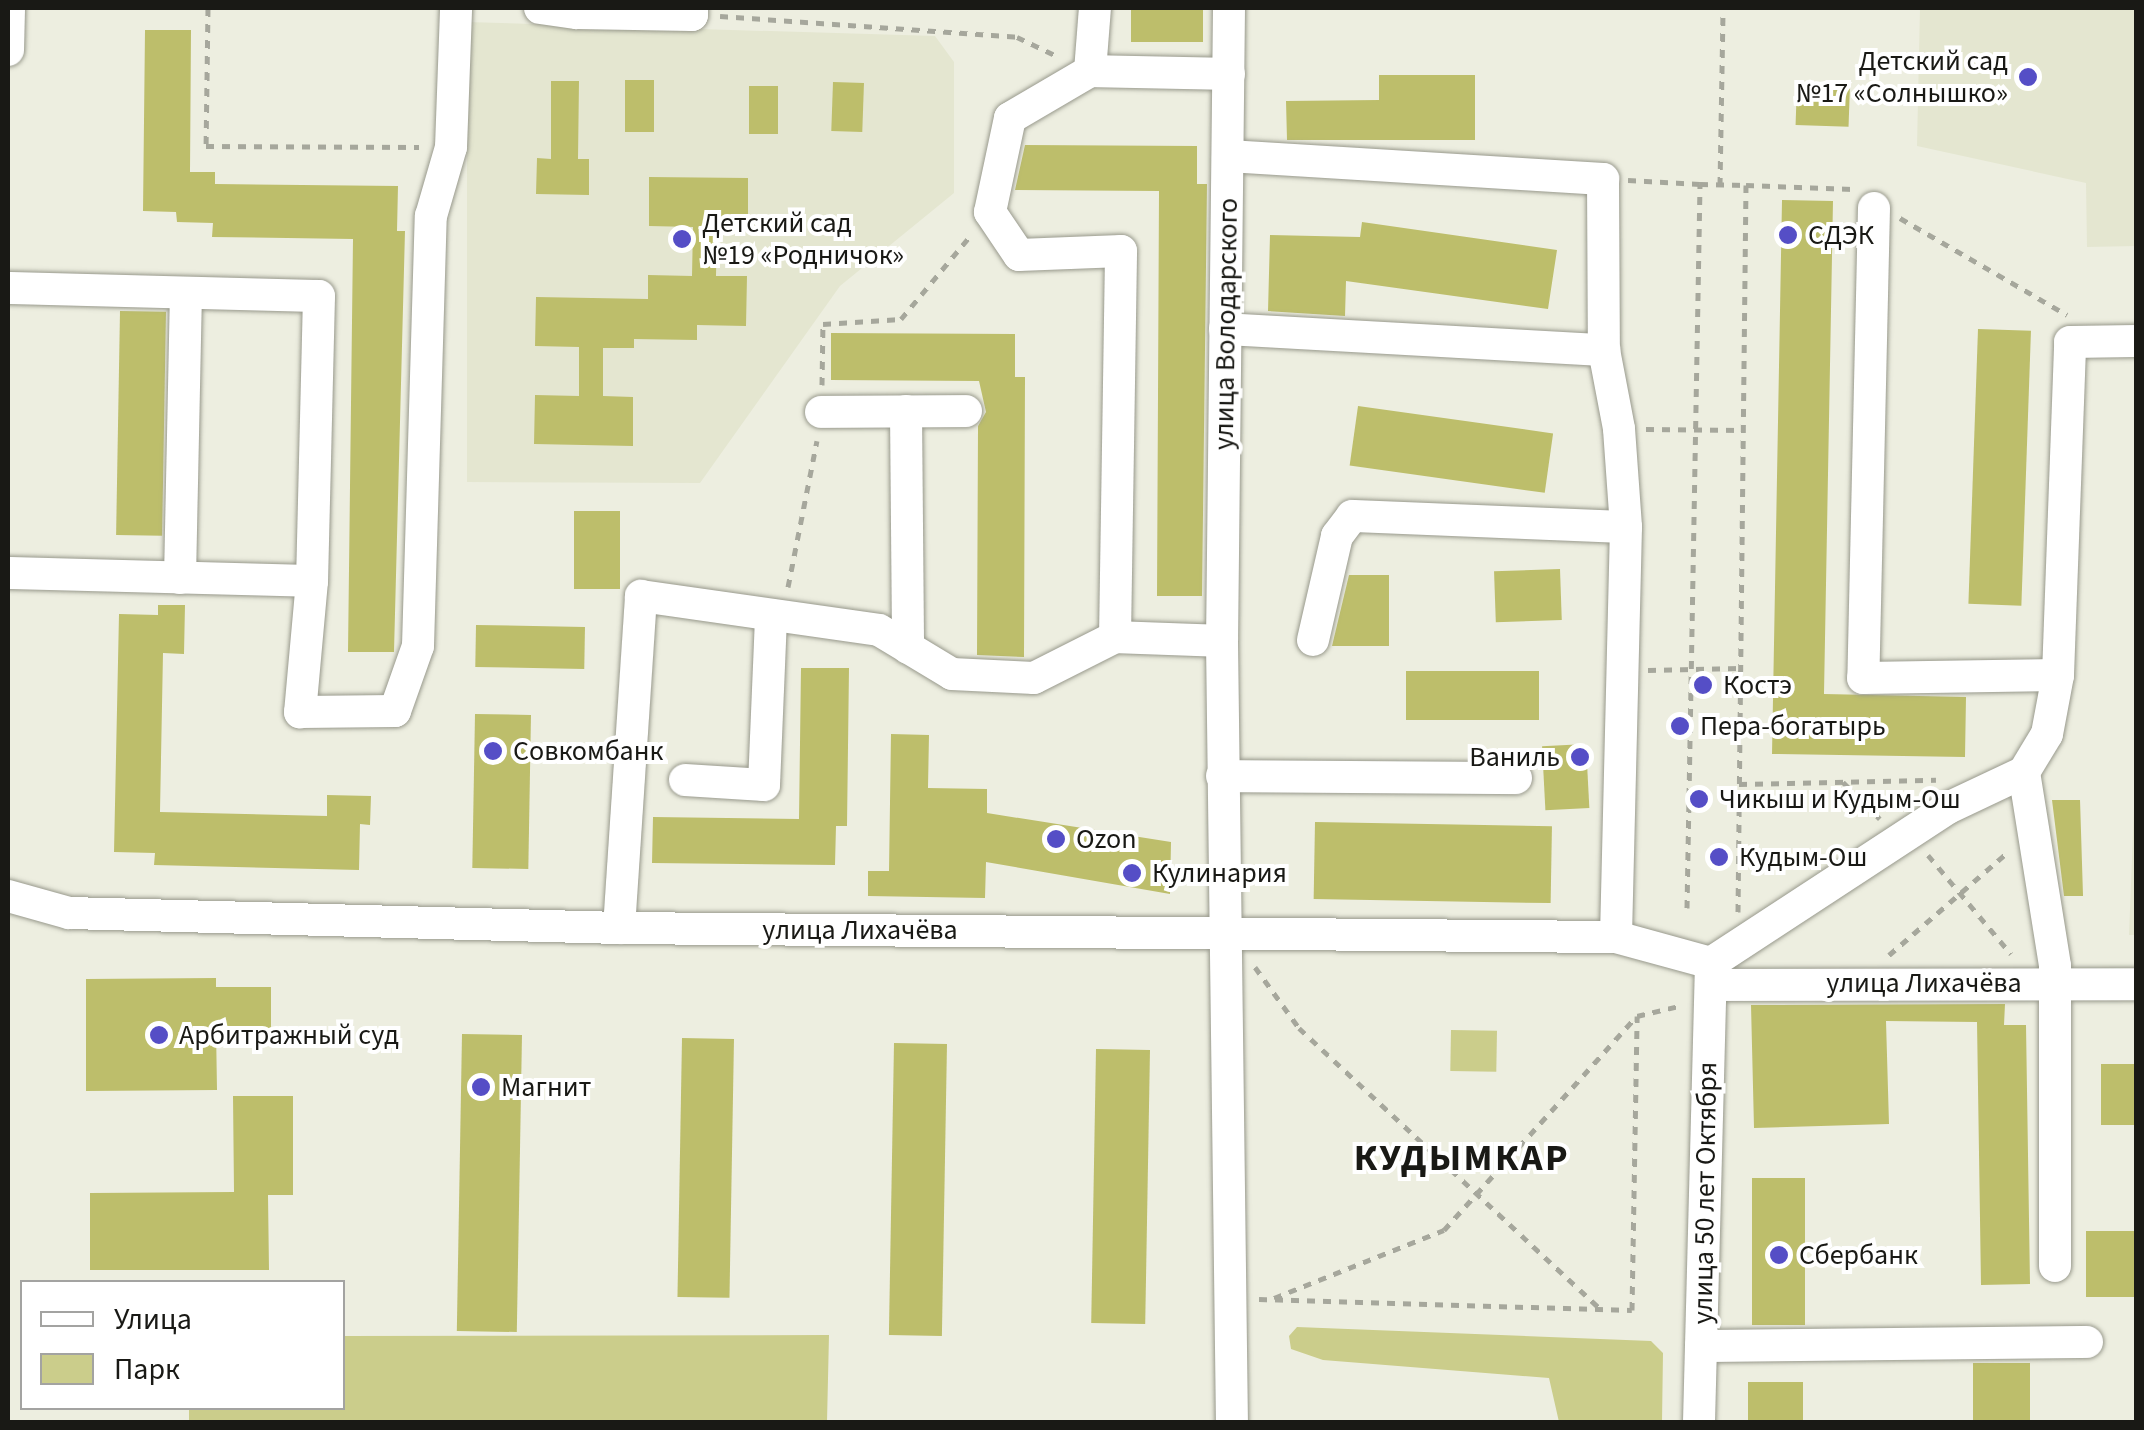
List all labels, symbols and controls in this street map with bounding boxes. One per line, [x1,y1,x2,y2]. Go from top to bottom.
place label: Детский сад №17 «Солнышко» [1795,44,2008,110]
marker: Детский сад №17 «Солнышко» [2017,66,2039,88]
street label: улица Володарского [1207,198,1245,450]
place label: Детский сад №19 «Родничок» [702,206,904,272]
place label: СДЭК [1808,218,1874,252]
marker: СДЭК [1777,224,1799,246]
marker: Детский сад №19 «Родничок» [671,228,693,250]
place label: Костэ [1723,668,1792,702]
marker: Костэ [1692,674,1714,696]
place label: Пера-богатырь [1700,709,1886,743]
marker: Пера-богатырь [1669,715,1691,737]
place label: Совкомбанк [513,734,663,768]
marker: Совкомбанк [482,740,504,762]
place label: Ваниль [1469,740,1560,774]
marker: Ваниль [1569,746,1591,768]
place label: Чикыш и Кудым-Ош [1719,782,1961,816]
marker: Чикыш и Кудым-Ош [1688,788,1710,810]
place label: Ozon [1076,822,1136,856]
marker: Ozon [1045,828,1067,850]
place label: Кудым-Ош [1739,840,1867,874]
marker: Кудым-Ош [1708,846,1730,868]
place label: Кулинария [1152,856,1287,890]
marker: Кулинария [1121,862,1143,884]
street label: улица Лихачёва [762,913,958,947]
street label: улица Лихачёва [1826,966,2022,1000]
place label: Арбитражный суд [179,1018,399,1052]
marker: Арбитражный суд [148,1024,170,1046]
street label: улица 50 лет Октября [1686,1061,1724,1325]
place label: Магнит [501,1070,591,1104]
marker: Магнит [470,1076,492,1098]
district label: КУДЫМКАР [1354,1136,1570,1182]
place label: Сбербанк [1799,1238,1918,1272]
marker: Сбербанк [1768,1244,1790,1266]
legend [20,1280,345,1410]
text: Улица [114,1298,192,1341]
text: Парк [114,1348,180,1391]

